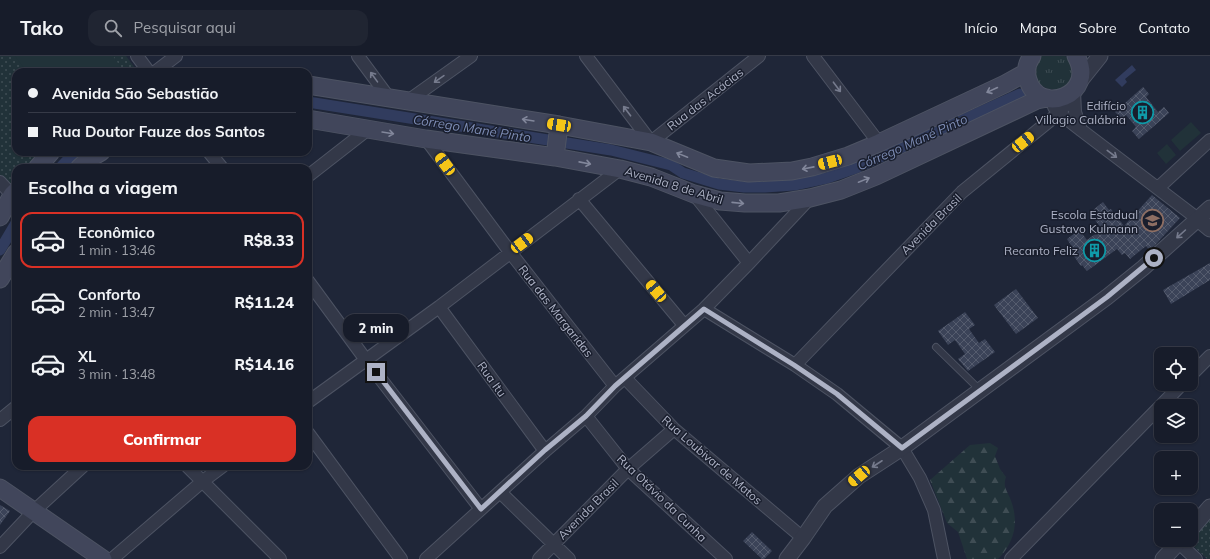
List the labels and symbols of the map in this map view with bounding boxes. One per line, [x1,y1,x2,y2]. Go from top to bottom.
street label: Rua das Acácias [664,64,746,134]
one-way arrow [369,72,378,83]
one-way arrow [434,74,445,83]
one-way arrow [833,82,841,93]
one-way arrow [986,87,998,94]
place label: Edifício Villagio Calábria [1035,98,1126,127]
building icon: Edifício Villagio Calábria [1129,99,1155,125]
one-way arrow [623,105,631,116]
water label: Córrego Mané Pinto [854,110,970,174]
water label: Córrego Mané Pinto [412,111,532,145]
one-way arrow [522,116,535,124]
car [546,117,572,133]
one-way arrow [381,129,394,137]
car [1010,130,1036,154]
one-way arrow [1107,150,1118,158]
car [433,151,457,177]
one-way arrow [676,151,688,159]
car [817,153,843,171]
one-way arrow [579,159,592,167]
street label: Avenida 8 de Abril [623,163,725,207]
one-way arrow [802,164,815,172]
one-way arrow [858,176,870,183]
street label: Avenida Brasil [897,190,965,258]
one-way arrow [731,199,744,206]
place label: Escola Estadual Gustavo Kulmann [1040,207,1138,236]
school or university icon: Escola Estadual Gustavo Kulmann [1140,208,1166,234]
one-way arrow [1176,229,1186,238]
car [509,231,535,255]
building icon: Recanto Feliz [1081,237,1107,263]
place label: Recanto Feliz [1004,243,1078,258]
route start [1145,249,1163,267]
street label: Rua das Margaridas [515,262,597,360]
car [644,278,668,304]
callout: 2 min [343,314,409,342]
street label: Rua Itu [474,358,510,400]
route end [367,363,385,381]
street label: Rua Loubivar de Matos [659,412,765,508]
street label: Rua Otávio da Cunha [614,451,710,545]
one-way arrow [872,460,883,468]
car [846,464,872,488]
street label: Avenida Brasil [554,475,622,543]

